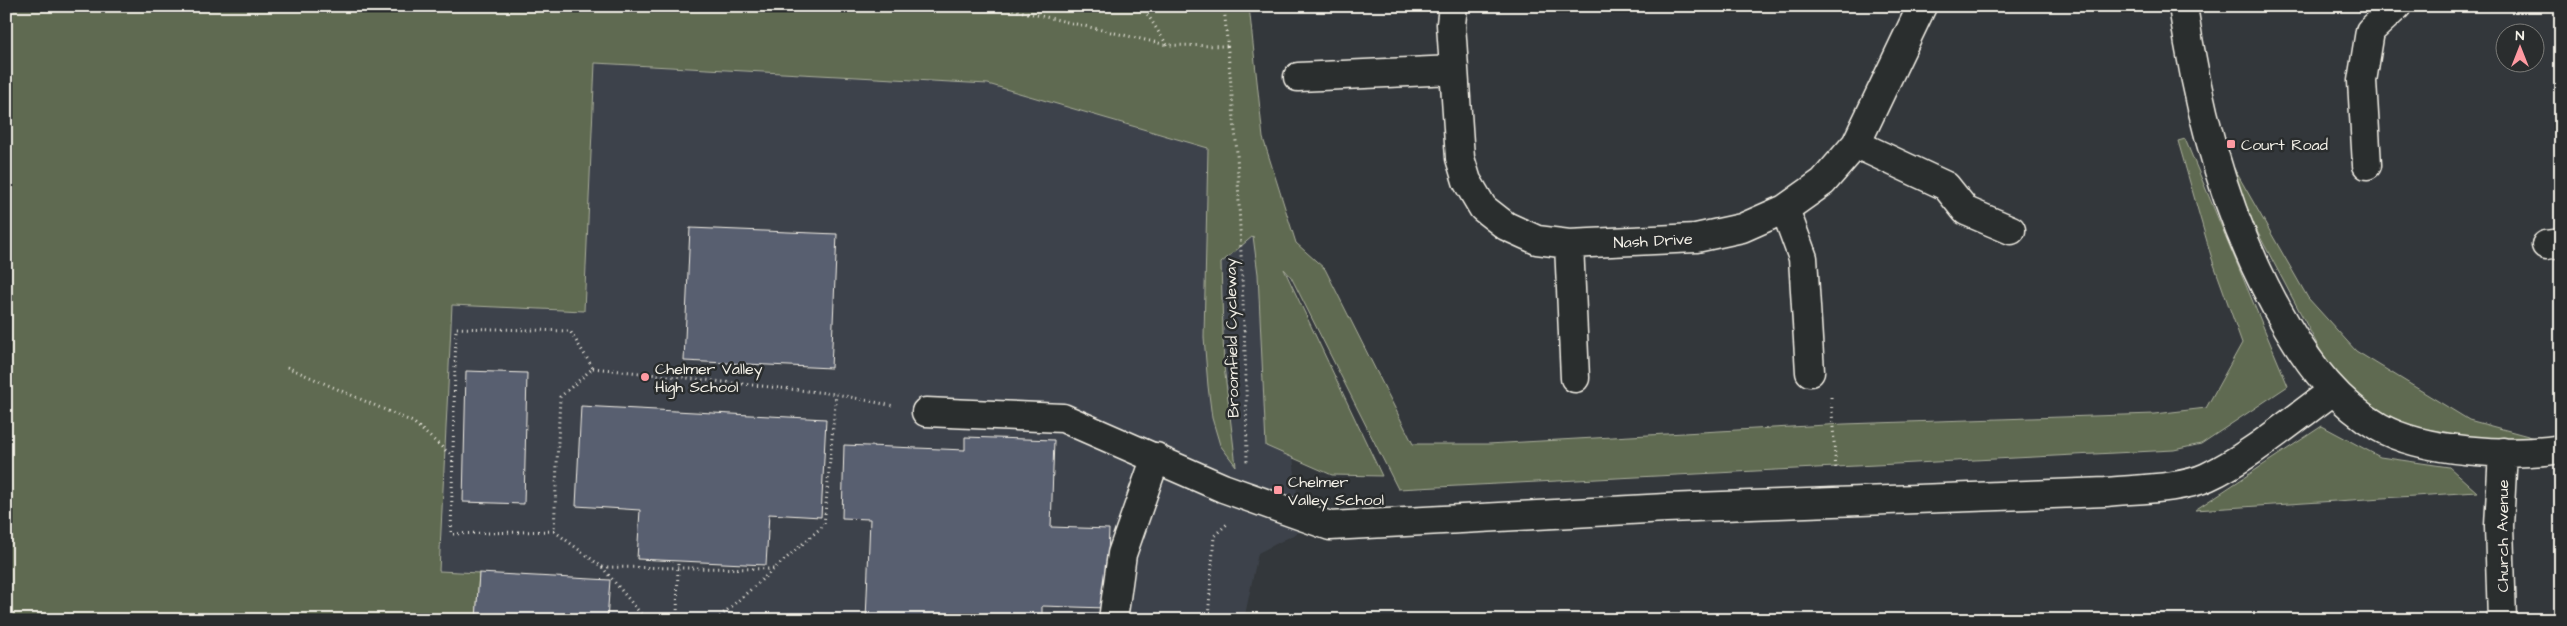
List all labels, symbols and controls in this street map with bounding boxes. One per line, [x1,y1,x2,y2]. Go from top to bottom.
north arrow [2494,22,2544,72]
text: N [2516,26,2525,46]
place label: Court Road [2241,134,2328,156]
marker: Court Road [2225,138,2237,150]
street label: Nash Drive [1613,228,1693,254]
street label: Broomfield Cycleway [1220,258,1245,418]
place label: Chelmer Valley High School [655,358,763,399]
marker: Chelmer Valley High School [639,371,651,383]
place label: Chelmer Valley School [1288,471,1384,512]
street label: Church Avenue [2492,479,2514,592]
marker: Chelmer Valley School [1272,484,1284,496]

